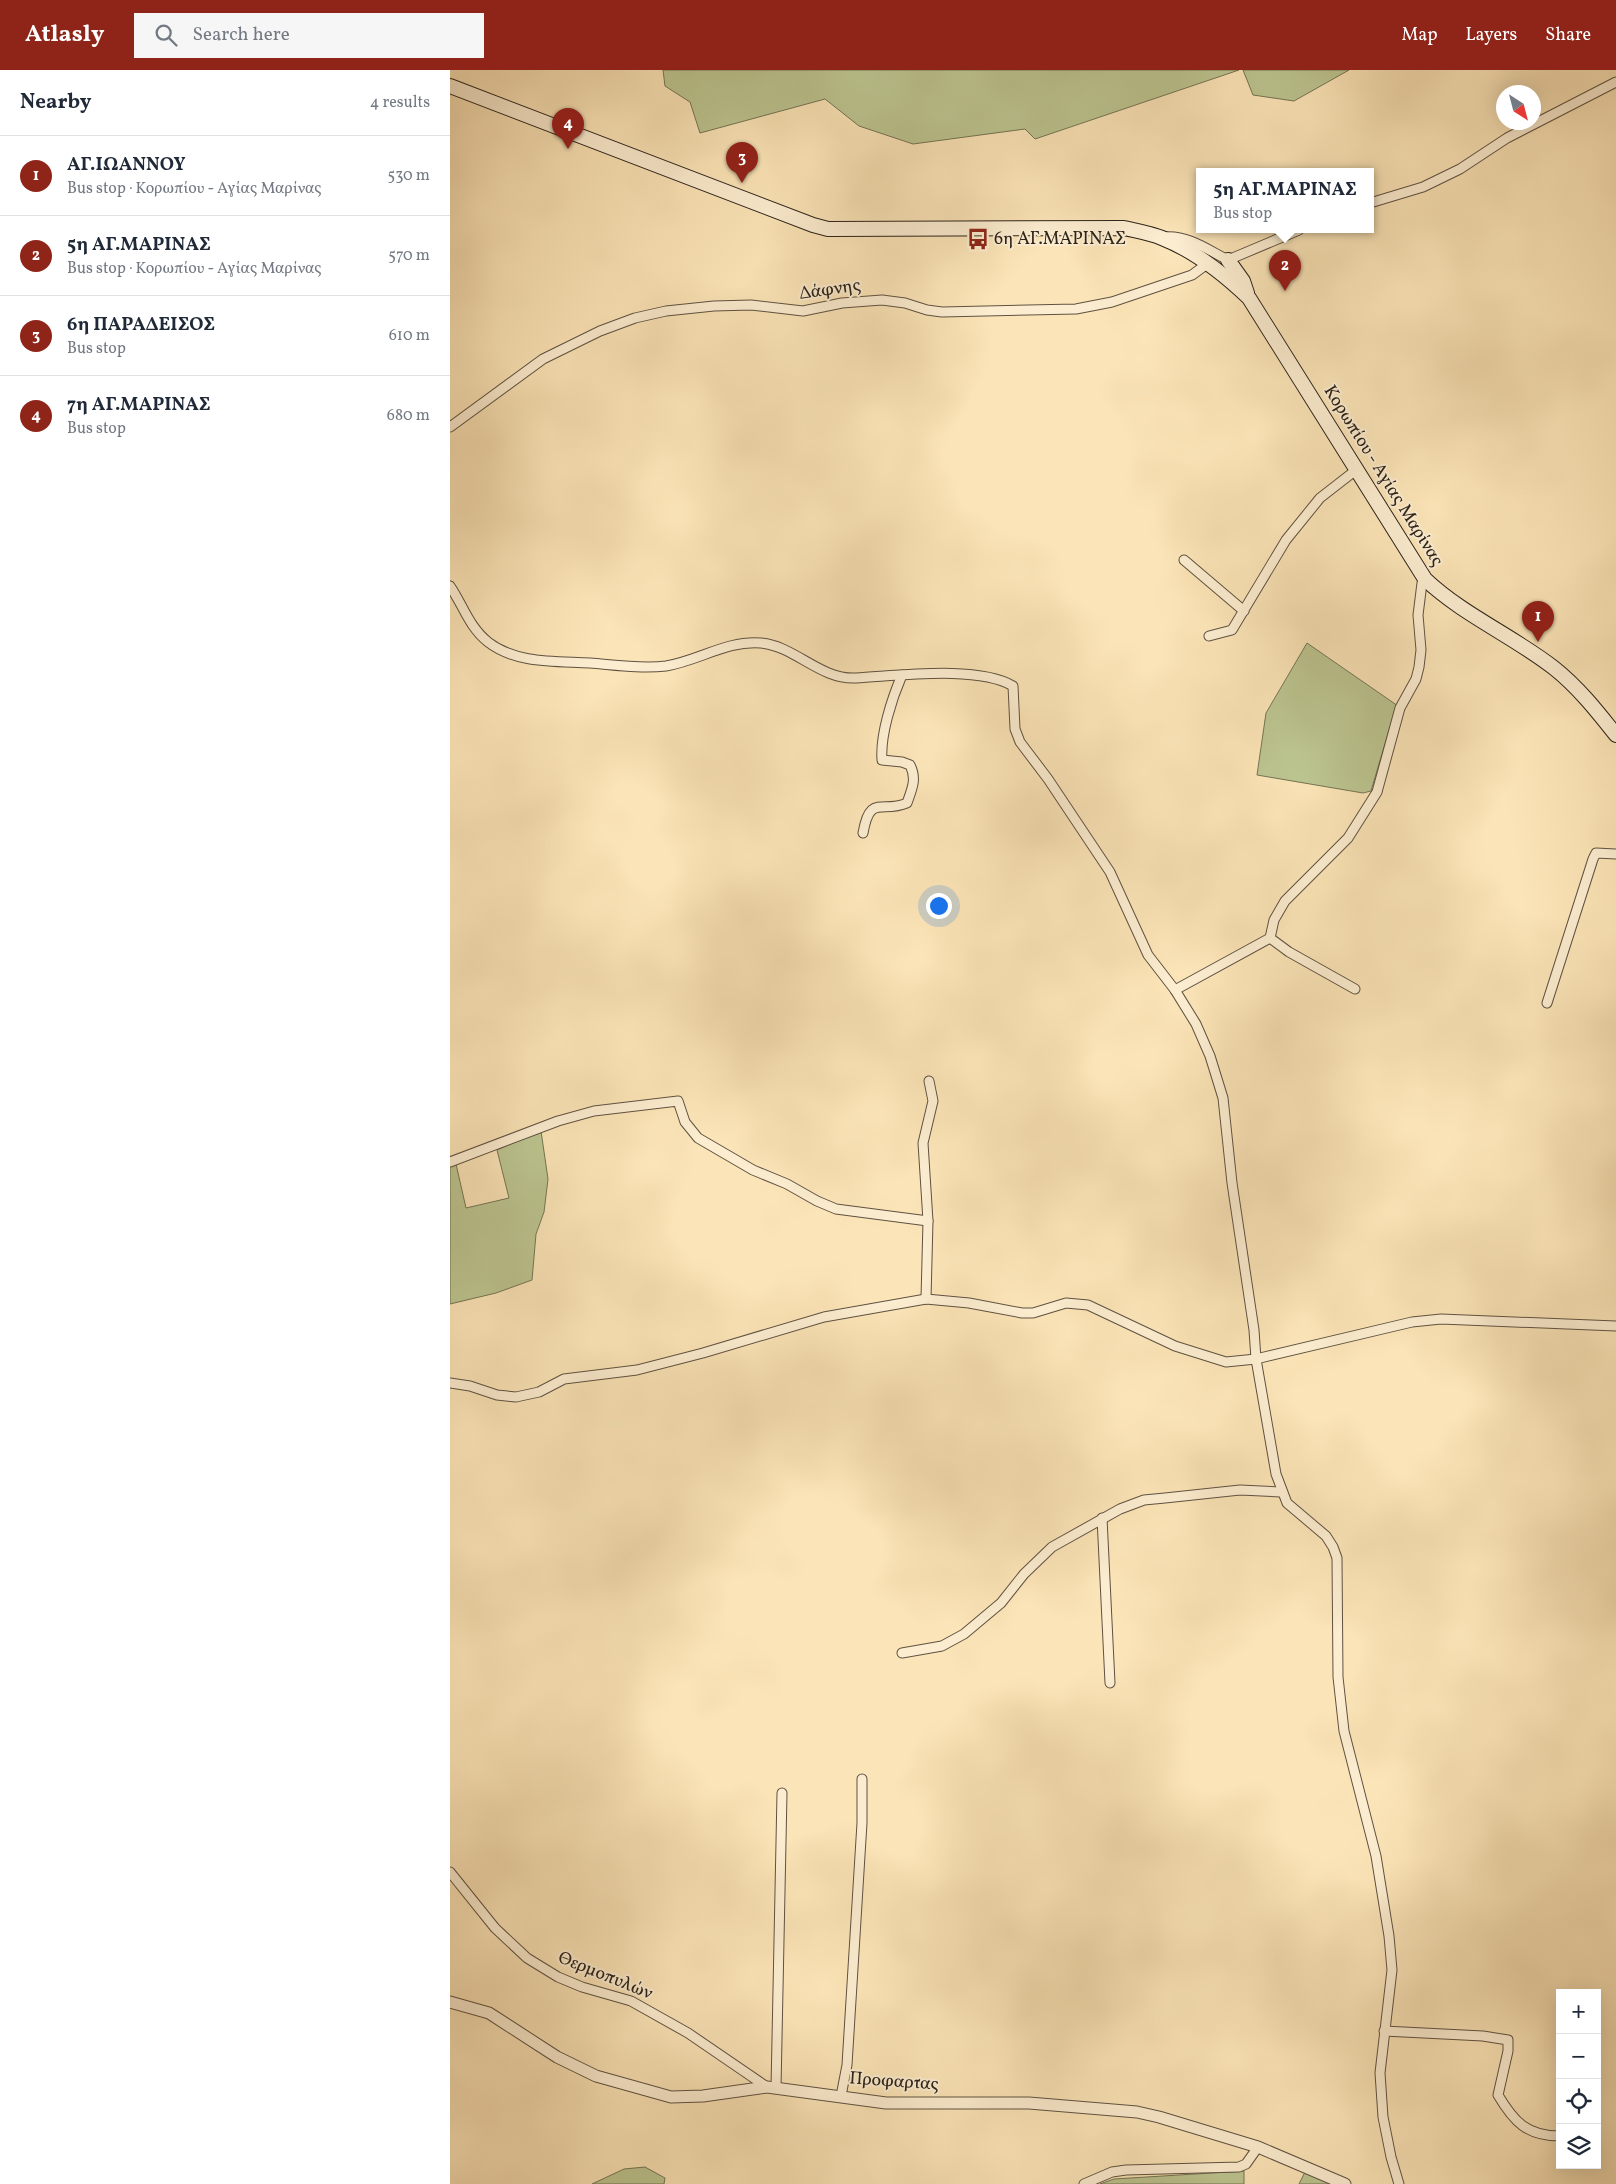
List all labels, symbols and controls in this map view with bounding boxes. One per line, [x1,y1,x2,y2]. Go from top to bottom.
search box [134,13,484,58]
text: Atlasly [25,18,104,52]
icon: search [152,21,180,49]
text: Search here [192,22,290,48]
text: Map [1401,23,1437,48]
text: Layers [1465,23,1517,48]
text: Share [1545,23,1591,48]
north arrow [1496,85,1541,130]
text: Nearby [20,88,91,117]
text: 4 results [370,92,430,114]
pin: 4 [552,108,584,149]
pin: 3 [726,142,758,183]
text: ΑΓ.ΙΩΑΝΝΟΥ [67,152,185,178]
text: 1 [33,165,39,187]
text: 530 m [387,165,430,187]
popup [1196,168,1374,233]
text: 5η ΑΓ.ΜΑΡΙΝΑΣ [1213,177,1357,203]
text: Bus stop · Κορωπίου - Αγίας Μαρίνας [67,178,322,200]
text: Bus stop [1213,203,1272,225]
bus stop icon: 6η ΑΓ.ΜΑΡΙΝΑΣ [965,226,991,252]
place label: 6η ΑΓ.ΜΑΡΙΝΑΣ [994,227,1126,252]
text: 5η ΑΓ.ΜΑΡΙΝΑΣ [67,232,211,258]
text: 2 [32,245,40,267]
text: 570 m [388,245,430,267]
pin: 2 [1269,250,1301,291]
text: Bus stop · Κορωπίου - Αγίας Μαρίνας [67,258,322,280]
street label: Δάφνης [798,273,862,307]
text: 6η ΠΑΡΑΔΕΙΣΟΣ [67,312,215,338]
text: 3 [32,325,40,347]
text: 610 m [389,325,430,347]
text: Bus stop [67,338,126,360]
street label: Κορωπίου - Αγίας Μαρίνας [1317,381,1449,571]
text: 7η ΑΓ.ΜΑΡΙΝΑΣ [67,392,211,418]
text: 4 [31,405,41,427]
text: 680 m [387,405,430,427]
text: Bus stop [67,418,126,440]
pin: 1 [1522,601,1554,642]
your location [926,893,952,919]
street label: Θερμοπυλών [554,1946,656,2006]
map controls [1556,1989,1601,2169]
button: + [1556,1989,1601,2034]
button: − [1556,2034,1601,2079]
street label: Προφαρτας [848,2066,940,2098]
button: locate [1556,2079,1601,2124]
button: layers [1556,2124,1601,2169]

